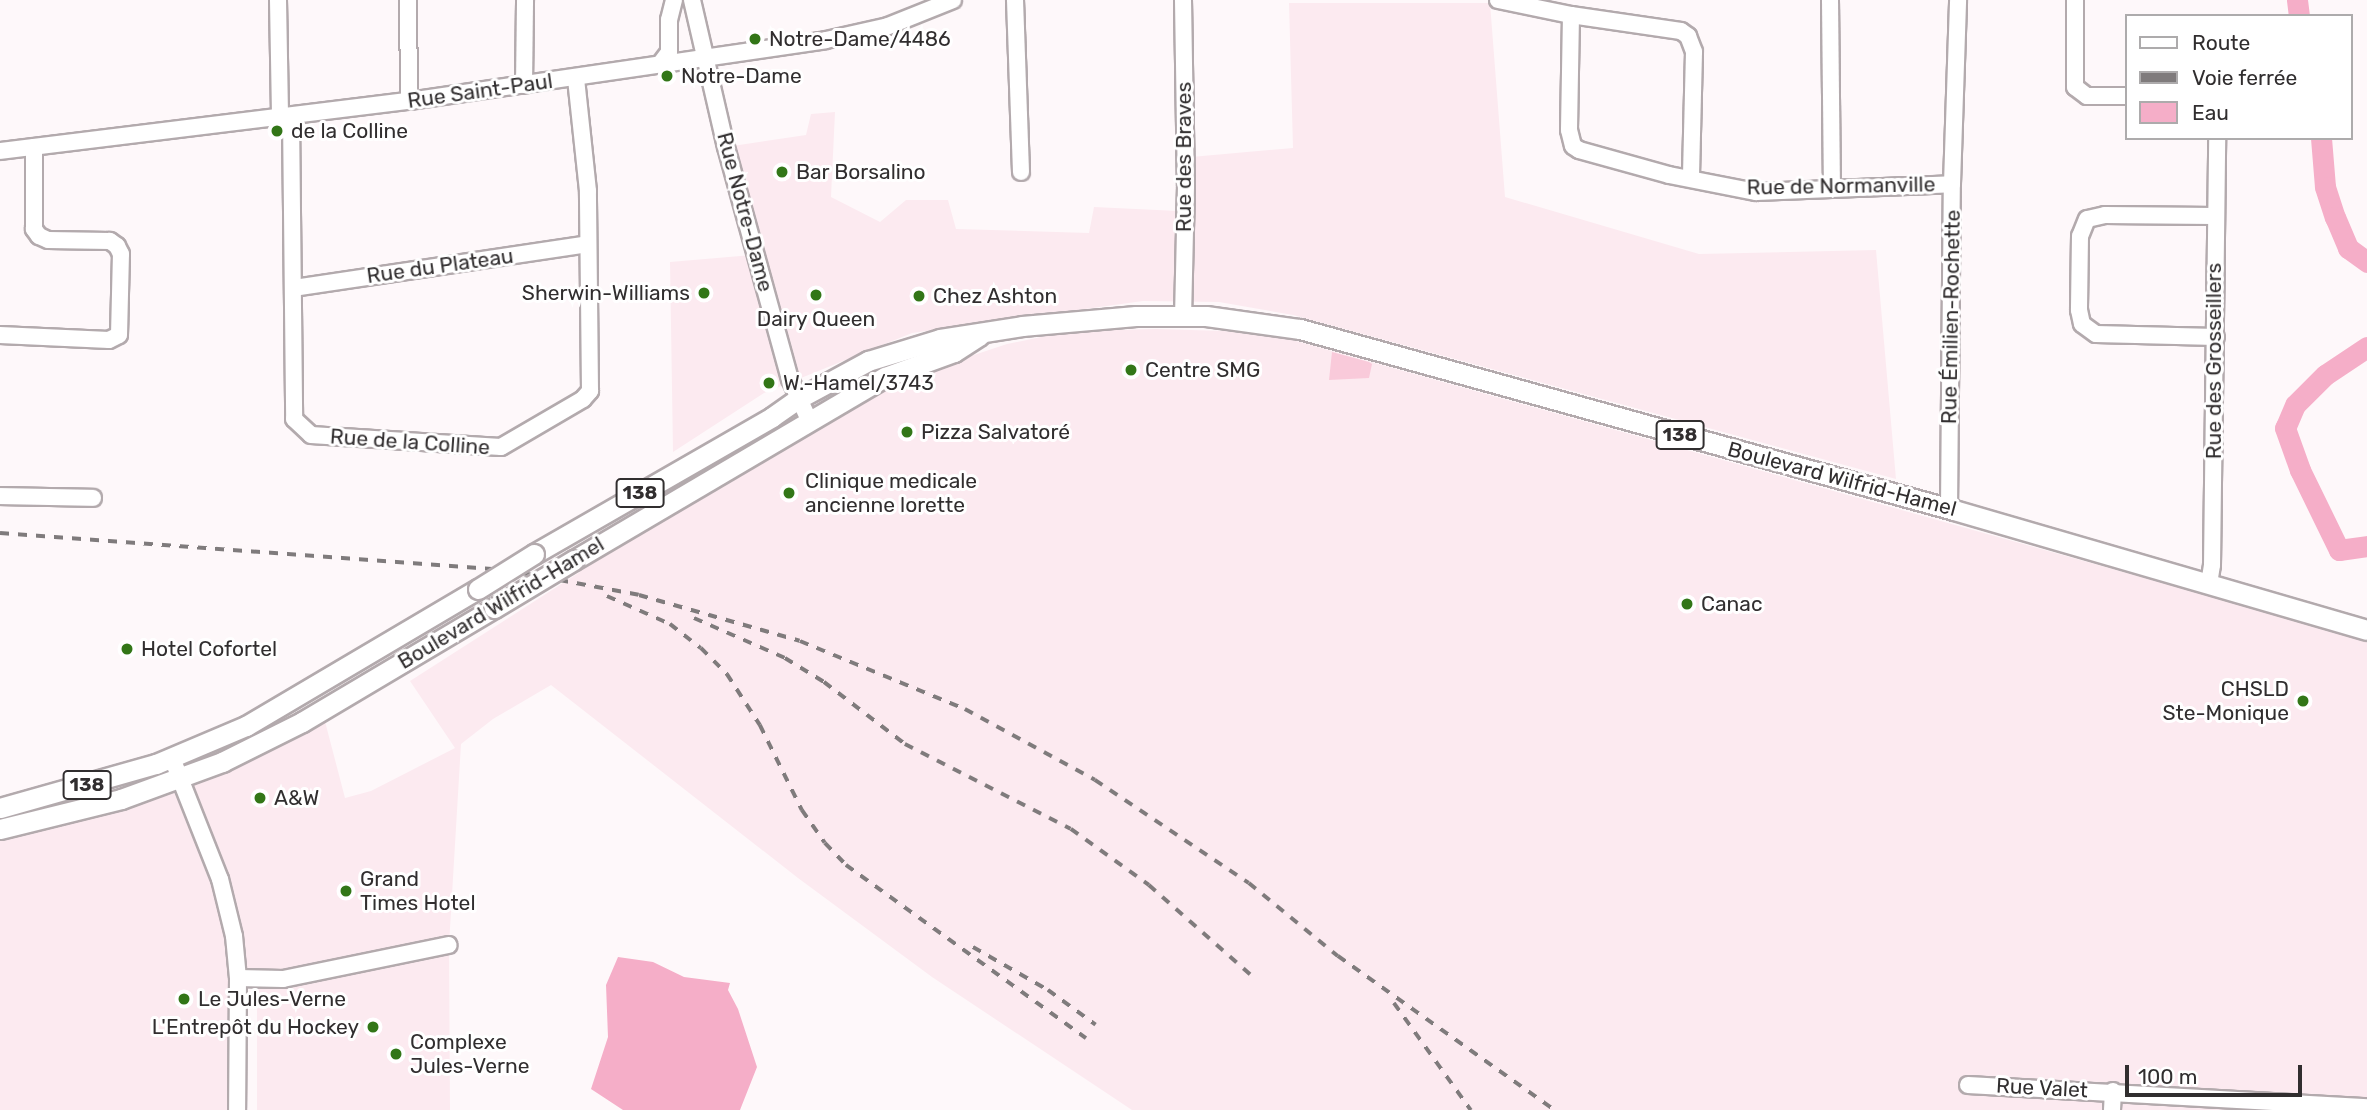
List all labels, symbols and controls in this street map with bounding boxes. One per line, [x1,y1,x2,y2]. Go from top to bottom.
legend [2126,14,2353,140]
place label: Notre-Dame/4486 [769,26,951,52]
text: Route [2192,30,2250,55]
marker: Notre-Dame/4486 [747,31,763,47]
place label: Notre-Dame [681,63,802,89]
text: Voie ferrée [2192,65,2297,90]
street label: Rue Saint-Paul [406,68,554,114]
marker: Notre-Dame [659,68,675,84]
street label: Rue des Braves [1171,82,1197,232]
text: Eau [2192,100,2229,125]
place label: de la Colline [291,118,408,144]
marker: de la Colline [269,123,285,139]
street label: Rue Notre-Dame [712,129,778,295]
place label: Bar Borsalino [796,159,926,185]
marker: Bar Borsalino [774,164,790,180]
street label: Rue de Normanville [1746,172,1936,200]
street label: Rue Émilien-Rochette [1937,210,1965,424]
street label: Rue du Plateau [365,243,515,289]
street label: Rue des Grosseillers [2201,263,2227,459]
place label: Sherwin-Williams [522,280,690,306]
place label: Chez Ashton [933,283,1058,309]
marker: Sherwin-Williams [696,285,712,301]
marker: Dairy Queen [808,287,824,303]
marker: Chez Ashton [911,288,927,304]
place label: Dairy Queen [757,306,875,332]
place label: Centre SMG [1145,357,1260,383]
marker: Centre SMG [1123,362,1139,378]
place label: W.-Hamel/3743 [783,370,934,396]
marker: W.-Hamel/3743 [761,375,777,391]
place label: Pizza Salvatoré [921,419,1070,445]
road number: 138 [1656,420,1704,450]
street label: Rue de la Colline [329,424,491,460]
marker: Pizza Salvatoré [899,424,915,440]
street label: Boulevard Wilfrid-Hamel [1725,436,1959,522]
place label: Clinique medicale ancienne lorette [805,468,977,518]
road number: 138 [616,478,664,508]
marker: Clinique medicale ancienne lorette [779,483,799,503]
street label: Boulevard Wilfrid-Hamel [393,531,609,675]
place label: Canac [1701,591,1762,617]
marker: Canac [1679,596,1695,612]
place label: Hotel Cofortel [141,636,277,662]
marker: Hotel Cofortel [119,641,135,657]
place label: CHSLD Ste-Monique [2163,676,2289,726]
marker: CHSLD Ste-Monique [2295,693,2311,709]
road number: 138 [62,770,112,800]
place label: A&W [274,785,319,811]
marker: A&W [252,790,268,806]
place label: Grand Times Hotel [360,866,475,916]
marker: Grand Times Hotel [338,883,354,899]
place label: Le Jules-Verne [198,986,346,1012]
marker: Le Jules-Verne [176,991,192,1007]
place label: L'Entrepôt du Hockey [152,1014,359,1040]
marker: L'Entrepôt du Hockey [365,1019,381,1035]
place label: Complexe Jules-Verne [410,1029,529,1079]
marker: Complexe Jules-Verne [388,1046,404,1062]
scale bar [2129,1050,2306,1094]
text: 100 m [2138,1064,2197,1089]
street label: Rue Valet [1995,1073,2089,1103]

